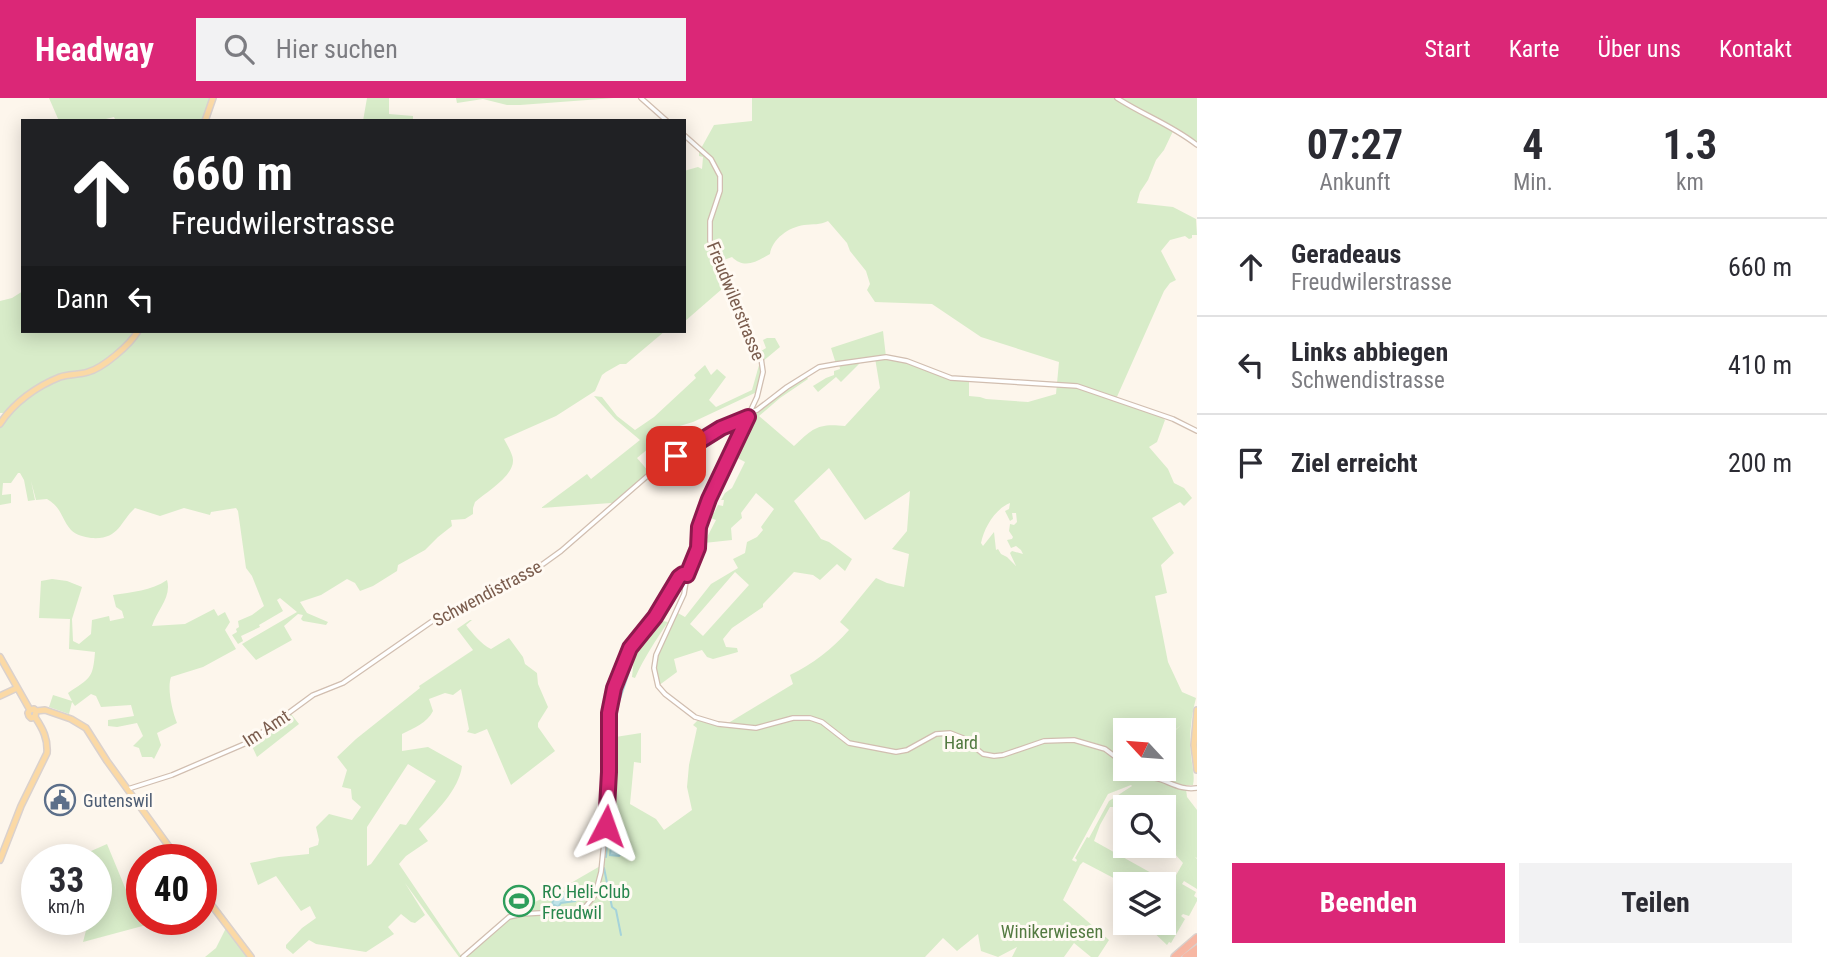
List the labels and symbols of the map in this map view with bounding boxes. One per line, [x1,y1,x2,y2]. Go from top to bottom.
street label: Freudwilerstrasse [703,239,769,363]
pin [646,426,706,486]
street label: Schwendistrasse [429,555,545,631]
street label: Im Amt [239,705,293,751]
north arrow [1113,718,1176,780]
park label: Hard [944,732,978,753]
public building icon: Gutenswil [43,783,77,817]
position arrow [569,789,643,863]
place label: Gutenswil [83,790,153,811]
speed limit sign: 40 [126,844,217,935]
place label: RC Heli-Club Freudwil [542,881,630,923]
sports icon: RC Heli-Club Freudwil [502,884,536,918]
park label: Winikerwiesen [1001,921,1103,942]

